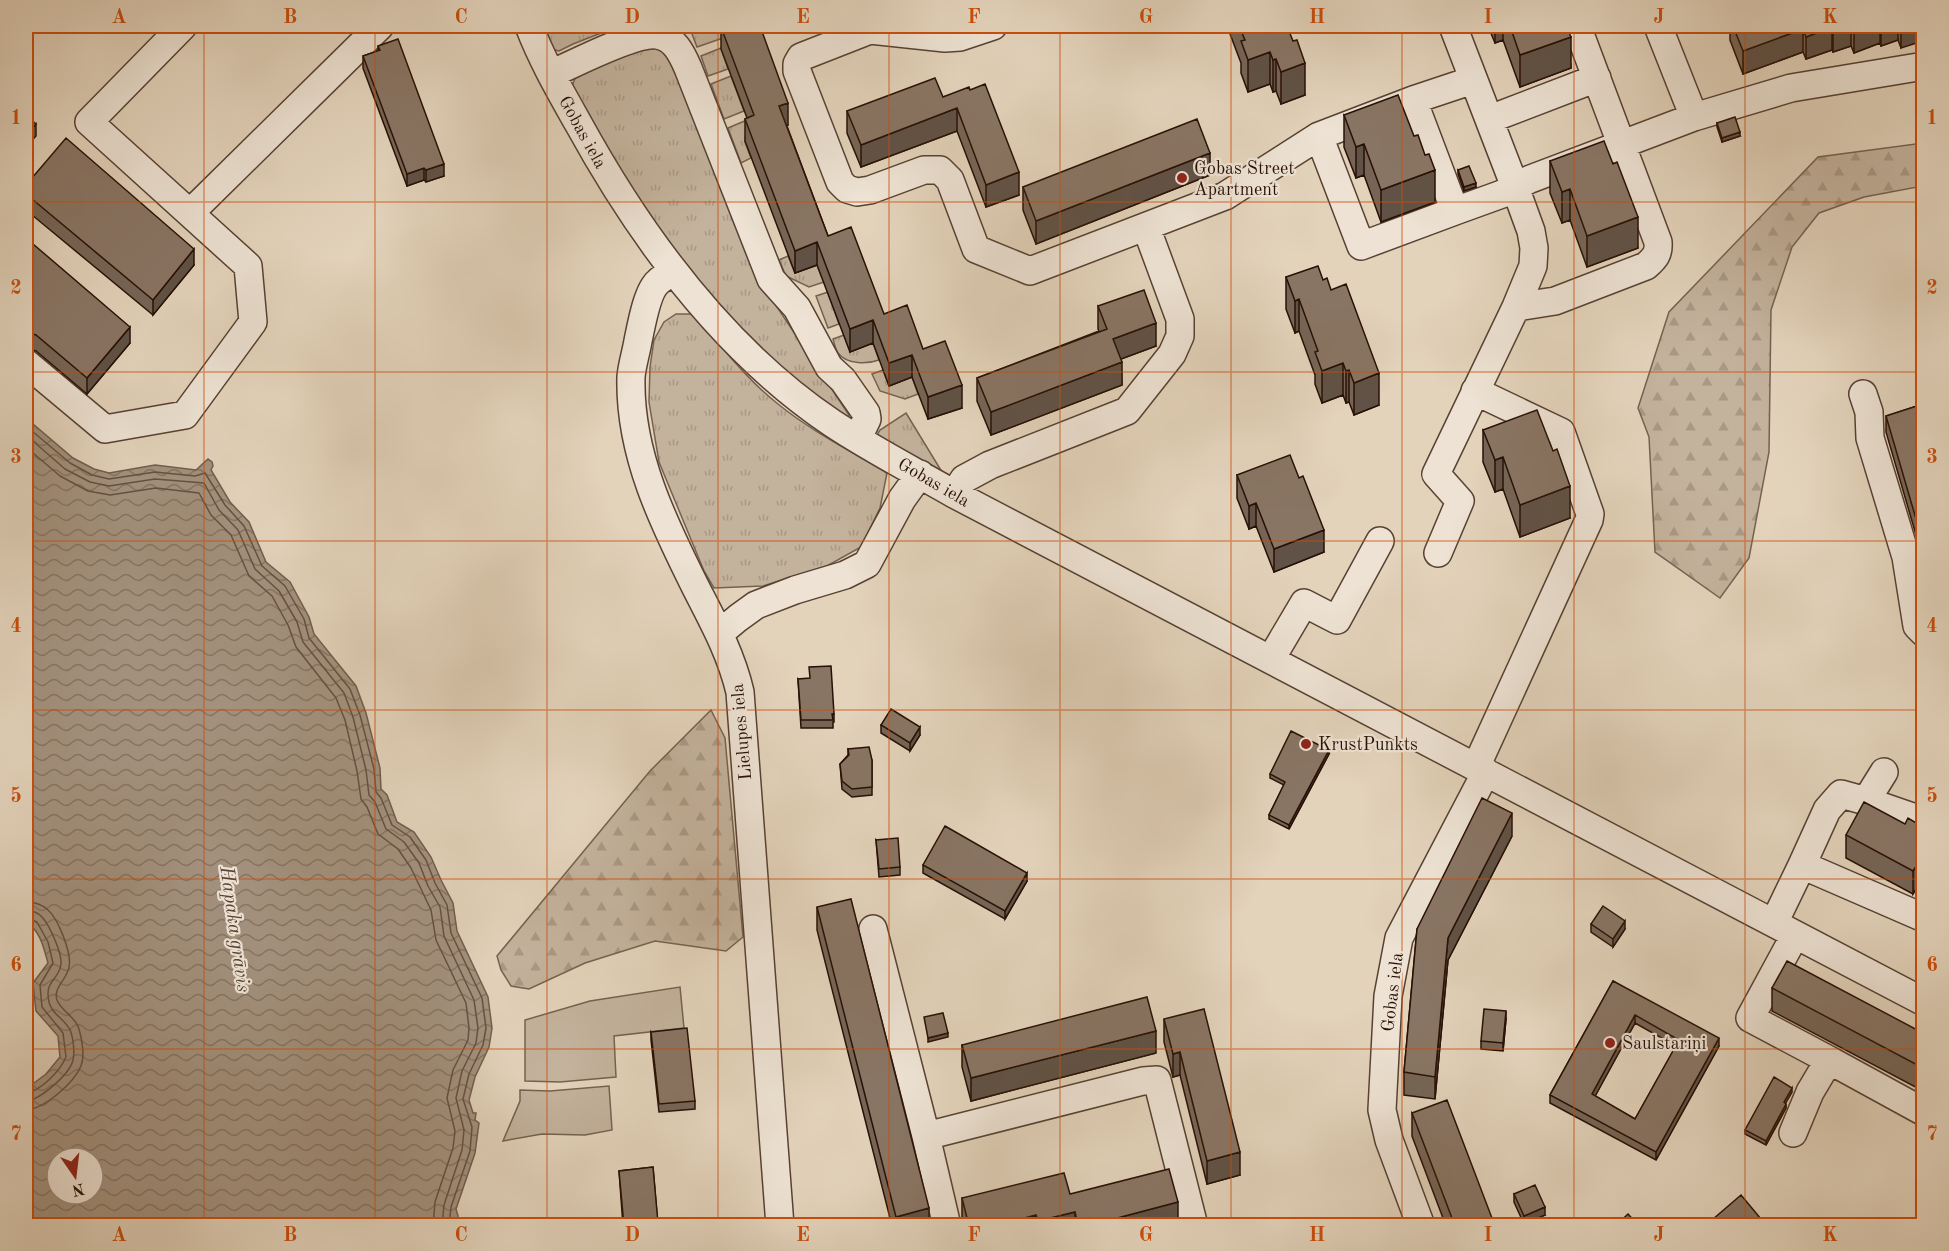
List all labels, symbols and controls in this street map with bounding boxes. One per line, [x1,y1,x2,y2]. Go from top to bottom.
text: A [111,8,127,28]
text: B [283,8,297,28]
text: C [454,8,468,28]
text: D [624,8,640,28]
text: E [796,8,810,28]
text: F [967,8,981,28]
text: G [1139,8,1153,28]
text: H [1309,8,1325,28]
text: I [1484,8,1492,28]
text: J [1654,8,1665,28]
text: K [1822,8,1838,28]
street label: Gobas iela [555,93,609,172]
text: 1 [10,109,22,129]
text: 1 [1926,109,1938,129]
place label: Gobas Street Apartment [1194,160,1295,199]
marker: Gobas Street Apartment [1175,171,1189,185]
text: 2 [10,279,22,299]
text: 2 [1926,279,1938,299]
text: 3 [10,448,22,468]
text: 3 [1926,448,1938,468]
street label: Gobas iela [894,455,973,511]
text: 4 [10,617,22,637]
text: 4 [1926,617,1938,637]
street label: Lielupes iela [729,683,755,781]
place label: KrustPunkts [1318,736,1418,754]
marker: KrustPunkts [1299,737,1313,751]
text: 5 [10,786,22,807]
text: 5 [1926,786,1938,807]
water label: Hapaka grāvis [215,864,253,994]
street label: Gobas iela [1379,951,1407,1033]
text: 6 [10,956,22,976]
text: 6 [1926,956,1938,976]
place label: Saulstariņi [1622,1035,1706,1054]
marker: Saulstariņi [1603,1036,1617,1050]
text: 7 [10,1125,22,1145]
text: 7 [1926,1125,1938,1145]
north arrow [45,1146,105,1206]
text: N [70,1179,86,1198]
text: A [111,1226,127,1246]
text: B [283,1226,297,1246]
text: C [454,1226,468,1246]
text: D [624,1226,640,1246]
text: E [796,1226,810,1246]
text: F [967,1226,981,1246]
text: G [1139,1226,1153,1246]
text: H [1309,1226,1325,1246]
text: I [1484,1226,1492,1246]
text: J [1654,1226,1665,1246]
text: K [1822,1226,1838,1246]

